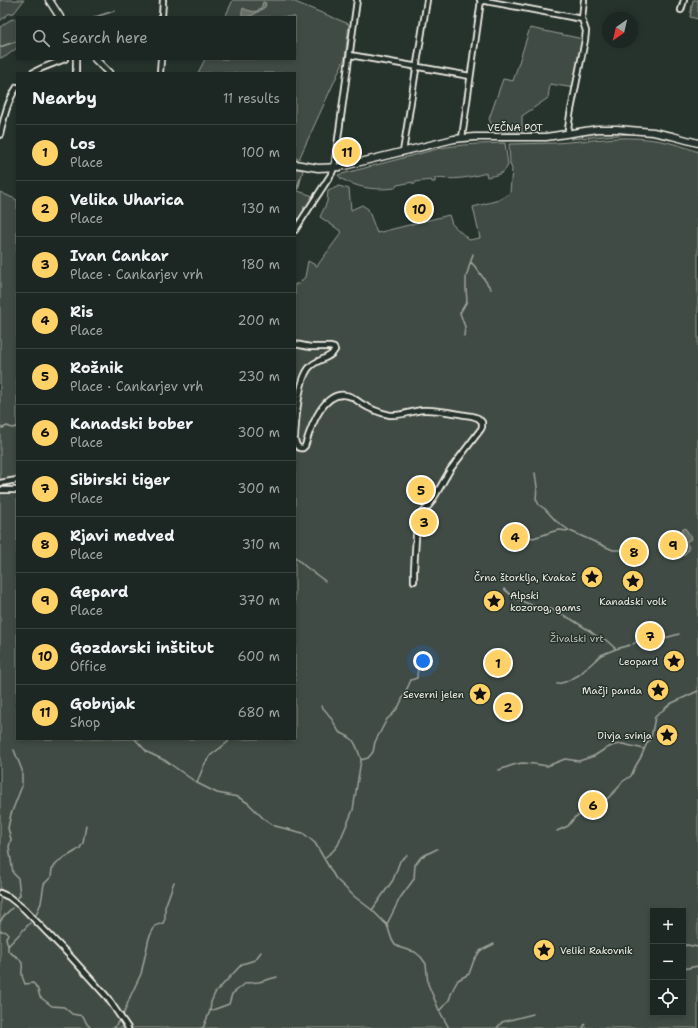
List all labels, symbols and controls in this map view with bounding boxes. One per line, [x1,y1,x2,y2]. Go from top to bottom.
north arrow [602,12,638,48]
search box [16,16,296,60]
icon: search [30,27,52,49]
text: Search here [62,28,148,48]
text: Nearby [32,87,97,109]
text: 11 results [223,90,280,107]
street label: VEČNA POT [487,121,543,134]
text: Los [70,134,96,154]
pin: 11 [334,137,360,167]
text: 1 [42,144,48,161]
text: 100 m [241,144,280,161]
text: Place [70,154,103,171]
text: Velika Uharica [70,190,184,210]
pin: 10 [406,194,432,224]
text: 2 [40,200,50,217]
text: 130 m [242,200,280,217]
text: Place [70,210,103,227]
text: Ivan Cankar [70,246,169,266]
text: 3 [40,256,50,273]
text: 180 m [241,256,280,273]
text: Place · Cankarjev vrh [70,266,203,283]
text: Ris [70,302,93,322]
text: 4 [40,312,50,329]
text: 200 m [238,312,280,329]
text: Place [70,322,103,339]
text: Rožnik [70,358,123,378]
text: 5 [41,368,49,385]
text: 230 m [238,368,280,385]
text: Place · Cankarjev vrh [70,378,203,395]
text: Kanadski bober [70,414,193,434]
text: 6 [40,424,50,441]
text: 300 m [237,424,280,441]
text: Place [70,434,103,451]
text: Sibirski tiger [70,470,170,490]
pin: 5 [408,475,434,505]
text: 7 [40,480,50,497]
text: 300 m [237,480,280,497]
text: Place [70,490,103,507]
pin: 3 [411,507,437,537]
pin: 4 [502,522,528,552]
text: Rjavi medved [70,526,175,546]
pin: 9 [660,530,686,560]
text: 8 [40,536,50,553]
text: 310 m [242,536,280,553]
pin: 8 [621,537,647,567]
text: Place [70,546,103,563]
place icon: Črna štorklja, Kvakač [579,564,605,590]
place icon: Kanadski volk [620,568,646,594]
place label: Črna štorklja, Kvakač [474,571,576,584]
text: Gepard [70,582,128,602]
place icon: Alpski kozorog, gams [481,588,507,614]
place label: Alpski kozorog, gams [510,589,581,614]
text: 9 [40,592,50,609]
text: 370 m [238,592,280,609]
place label: Kanadski volk [599,595,667,608]
text: Place [70,602,103,619]
pin: 7 [637,621,663,651]
park label: Živalski vrt [550,632,604,645]
text: Gozdarski inštitut [70,638,214,658]
text: 10 [38,648,52,665]
text: 600 m [237,648,280,665]
pin: 1 [485,648,511,678]
place icon: Leopard [661,648,687,674]
your location [413,651,433,671]
place label: Leopard [619,655,659,668]
text: Office [70,658,107,675]
place icon: Mačji panda [645,677,671,703]
place icon: Severni jelen [467,681,493,707]
place label: Mačji panda [582,684,643,697]
place label: Severni jelen [403,688,464,701]
pin: 2 [495,692,521,722]
text: Gobnjak [70,694,135,714]
text: 11 [39,704,51,721]
text: 680 m [238,704,280,721]
text: Shop [70,714,100,731]
place icon: Divja svinja [654,722,680,748]
place label: Divja svinja [597,729,653,742]
pin: 6 [580,790,606,820]
map controls [650,908,686,1016]
button: + [650,908,686,944]
place icon: Veliki Rakovnik [531,937,557,963]
place label: Veliki Rakovnik [560,944,633,957]
button: − [650,944,686,980]
button: locate [650,980,686,1016]

